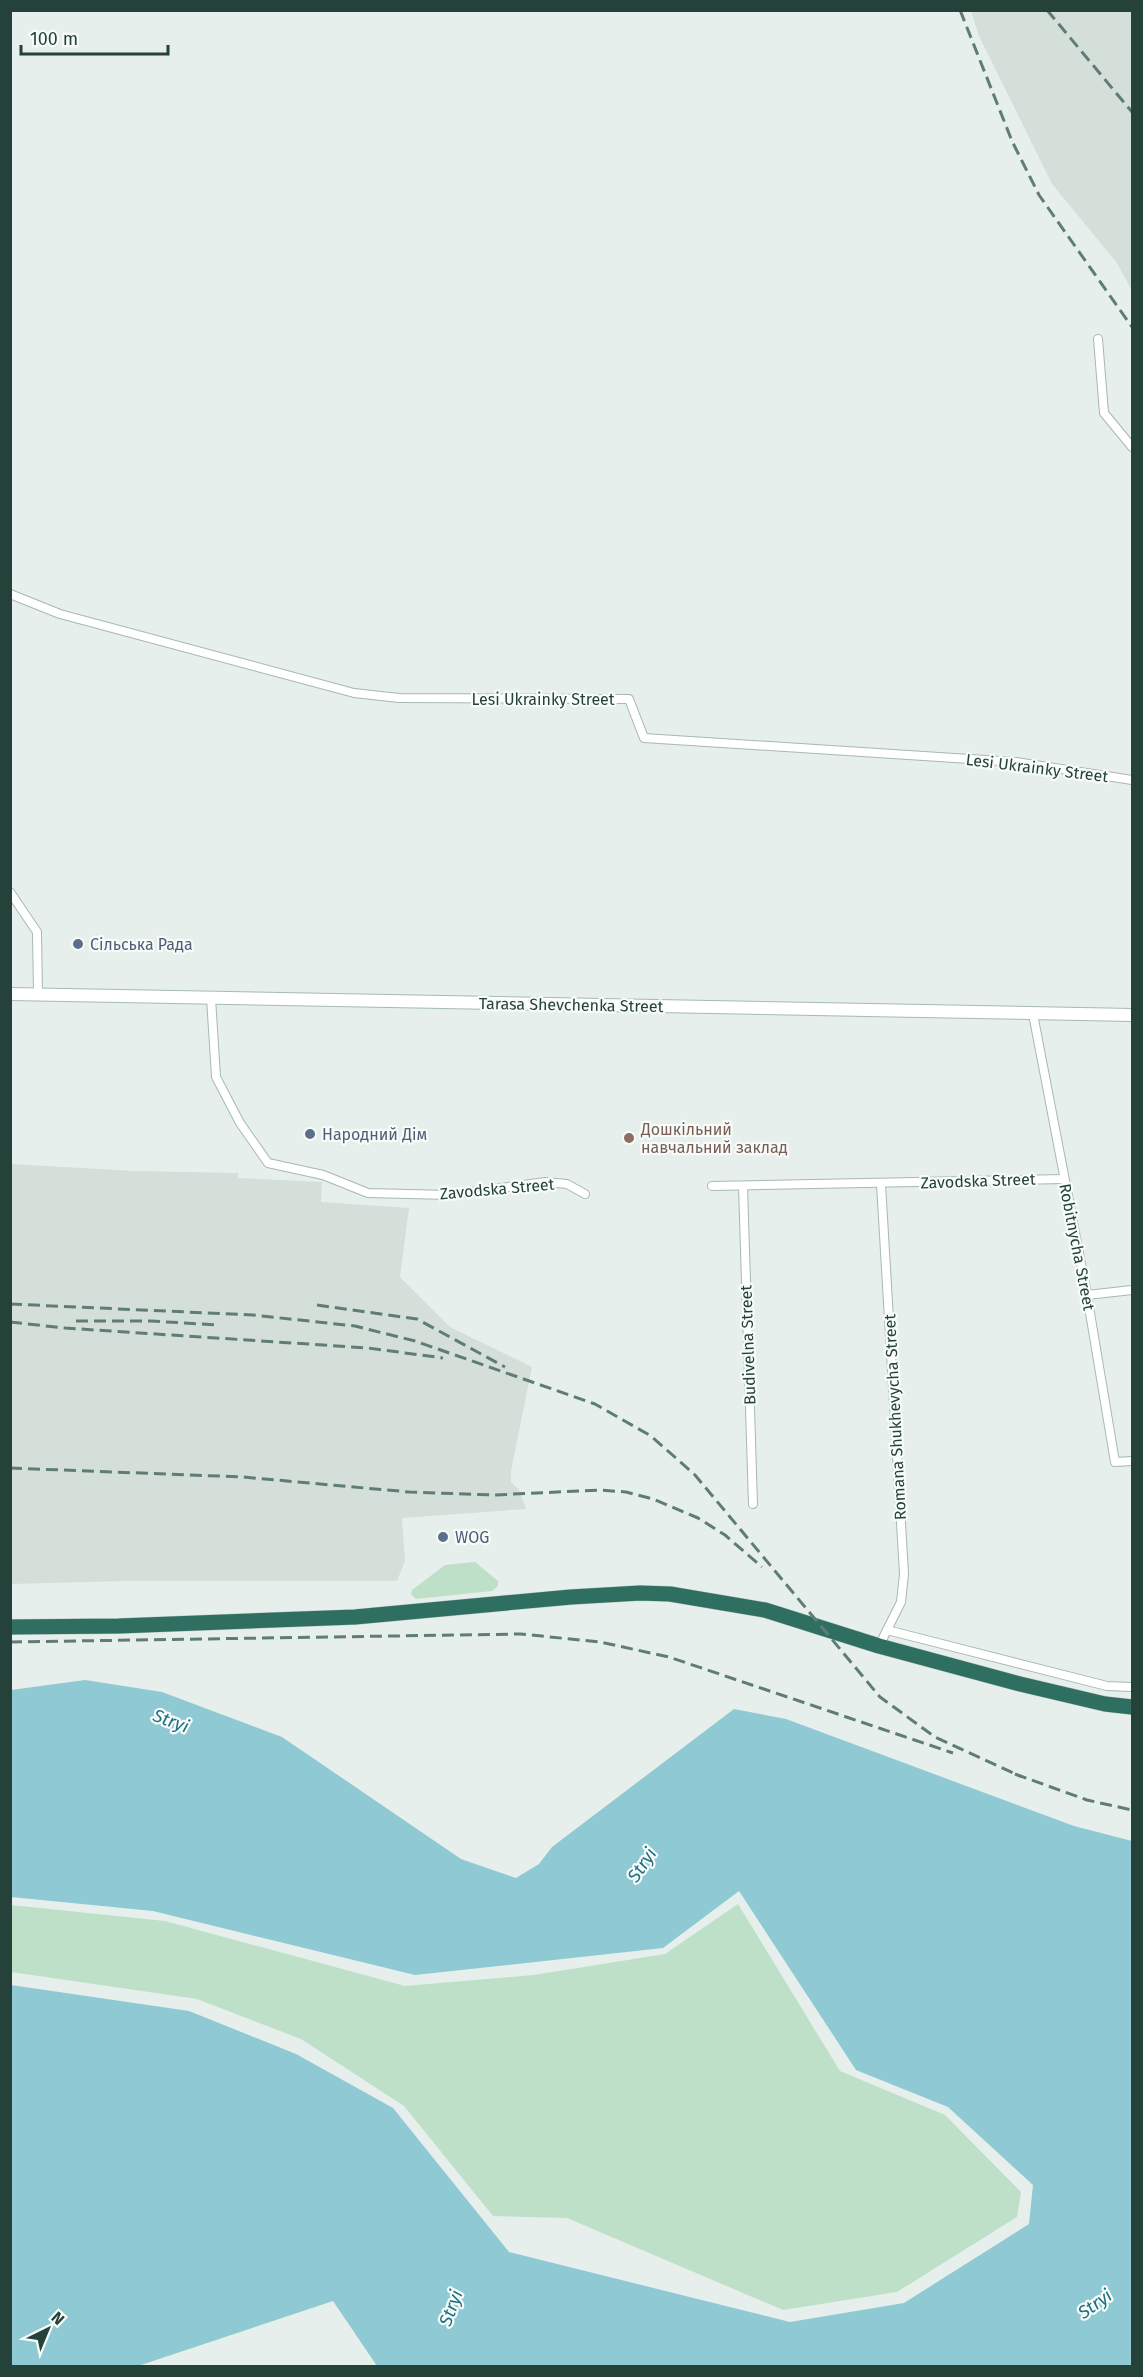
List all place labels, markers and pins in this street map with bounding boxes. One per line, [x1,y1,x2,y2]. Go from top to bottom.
place label: Сільська Рада [90,935,193,954]
marker: Сільська Рада [71,937,85,951]
place label: Дошкільний навчальний заклад [640,1120,788,1157]
place label: Народний Дім [322,1125,427,1144]
marker: Народний Дім [303,1127,317,1141]
marker: Дошкільний навчальний заклад [622,1131,636,1145]
place label: WOG [455,1528,489,1547]
marker: WOG [436,1530,450,1544]

